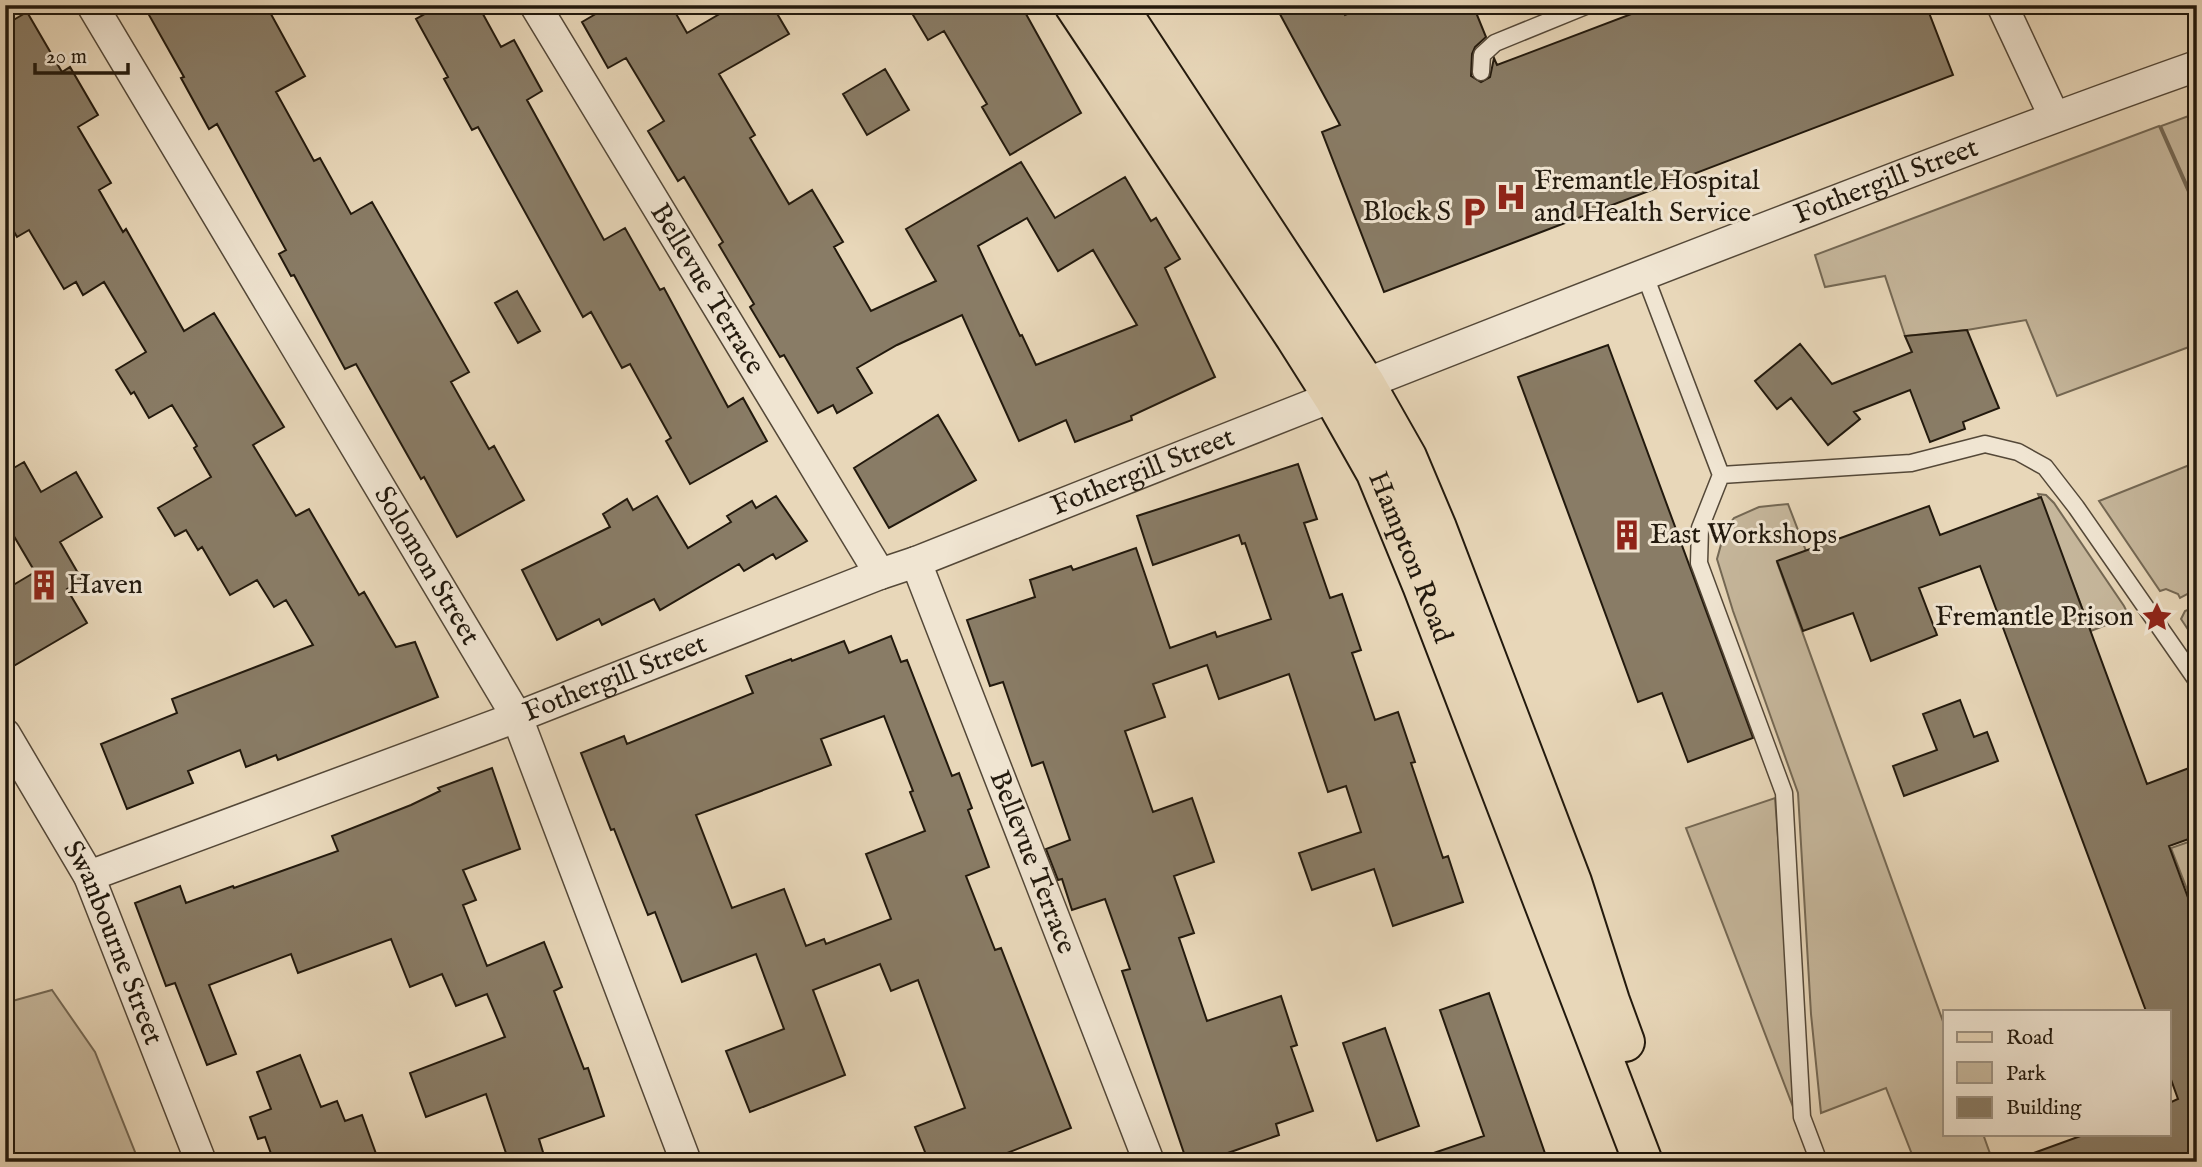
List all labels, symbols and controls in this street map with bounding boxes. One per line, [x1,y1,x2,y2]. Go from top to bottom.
scale bar [35,32,128,76]
text: 20 m [46,44,87,71]
street label: Fothergill Street [1789,130,1983,232]
place label: Fremantle Hospital and Health Service [1534,164,1760,231]
hospital icon: Fremantle Hospital and Health Service [1494,180,1528,214]
place label: Block S [1362,195,1451,230]
parking icon: Block S [1457,195,1491,229]
street label: Bellevue Terrace [642,197,772,381]
street label: Fothergill Street [1046,420,1240,524]
street label: Hampton Road [1360,466,1460,648]
street label: Solomon Street [366,480,488,652]
building icon: East Workshops [1610,518,1644,552]
place label: East Workshops [1650,518,1837,553]
building icon: Haven [27,568,61,602]
place label: Haven [67,568,143,603]
place label: Fremantle Prison [1935,600,2134,635]
place icon: Fremantle Prison [2140,600,2174,634]
street label: Fothergill Street [518,626,712,730]
street label: Bellevue Terrace [981,765,1084,959]
street label: Swanbourne Street [55,835,171,1050]
legend [1943,1010,2170,1136]
text: Road [2006,1025,2054,1052]
text: Park [2006,1061,2047,1088]
text: Building [2006,1095,2082,1122]

